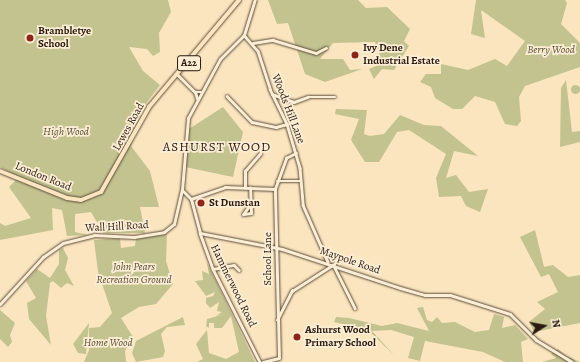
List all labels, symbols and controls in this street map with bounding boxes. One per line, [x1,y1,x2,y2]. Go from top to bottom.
place label: Brambletye School [38,25,91,51]
marker: Brambletye School [25,33,35,43]
place label: Ivy Dene Industrial Estate [363,42,440,68]
park label: Berry Wood [527,43,575,57]
marker: Ivy Dene Industrial Estate [350,50,360,60]
road number: A22 [177,55,201,71]
street label: Woods Hill Lane [269,72,307,146]
street label: Lewes Road [110,101,148,153]
park label: High Wood [43,125,89,139]
district label: ASHURST WOOD [163,139,271,155]
street label: London Road [13,160,73,194]
place label: St Dunstan [209,196,260,210]
marker: St Dunstan [196,198,206,208]
street label: Wall Hill Road [85,219,149,235]
street label: School Lane [261,232,275,286]
street label: Hammerwood Road [207,243,259,329]
street label: Maypole Road [318,245,382,277]
park label: John Pears Recreation Ground [96,261,172,287]
north arrow [524,306,564,346]
text: N [548,318,564,329]
place label: Ashurst Wood Primary School [305,324,376,350]
marker: Ashurst Wood Primary School [292,332,302,342]
park label: Home Wood [83,336,133,350]

